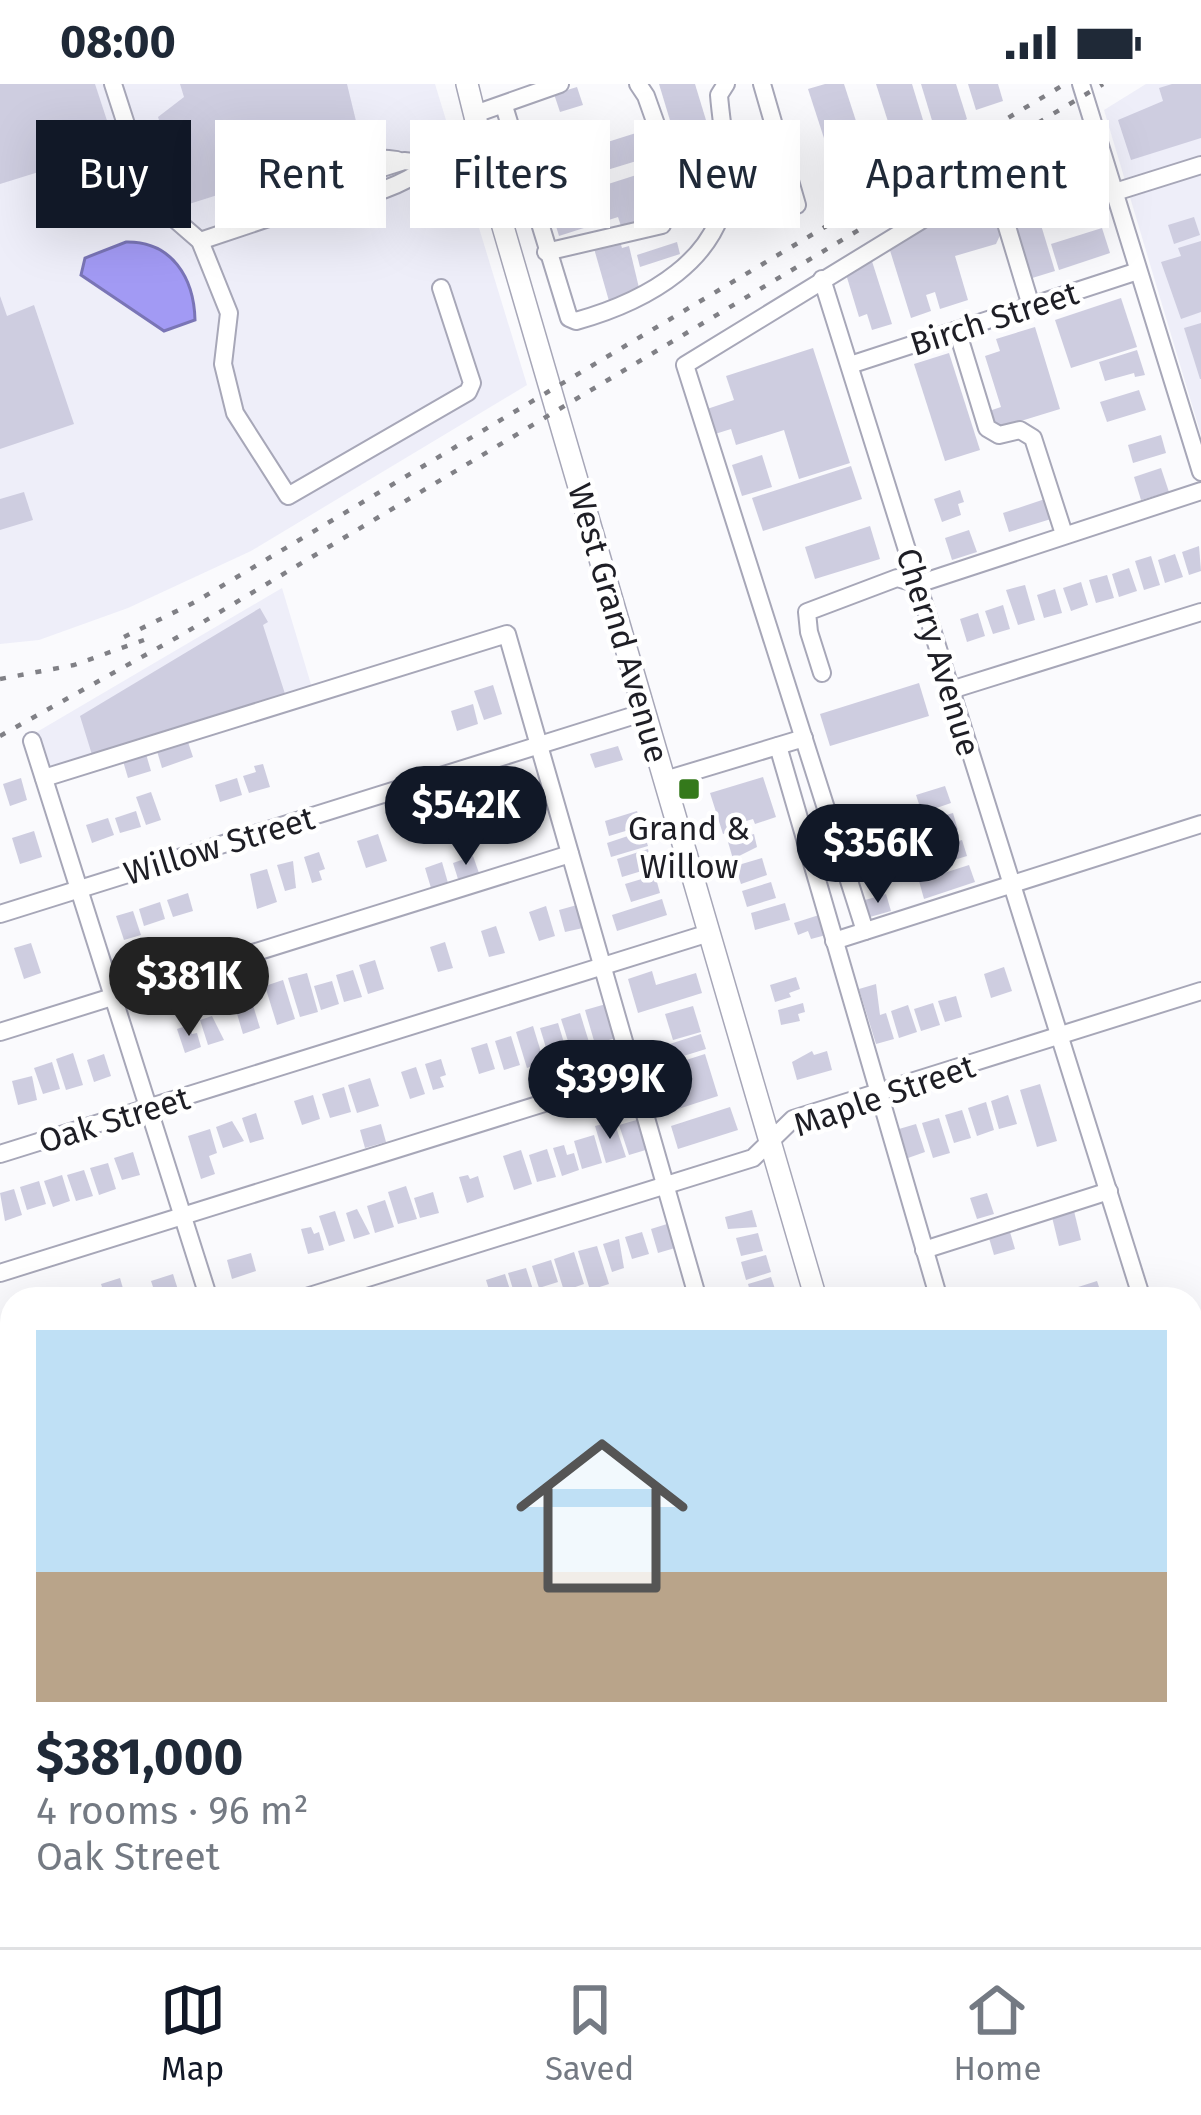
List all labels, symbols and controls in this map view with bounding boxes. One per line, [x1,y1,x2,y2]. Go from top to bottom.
text: 08:00 [60,15,176,69]
chip: Buy [36,120,191,228]
chip: Rent [215,120,386,228]
chip: Filters [410,120,610,228]
chip: New [634,120,800,228]
chip: Apartment [824,120,1109,228]
street label: Birch Street [905,273,1084,365]
street label: West Grand Avenue [559,479,677,768]
street label: Cherry Avenue [887,543,989,761]
pin: $542K [382,766,550,868]
marker: Grand & Willow [676,776,702,802]
text: $542K [412,782,520,828]
street label: Willow Street [119,798,319,894]
pin: $356K [794,804,962,906]
place label: Grand & Willow [628,809,750,887]
text: $356K [823,820,933,866]
pin: $381K [105,937,273,1039]
text: $381K [136,953,242,999]
pin: $399K [526,1040,694,1142]
street label: Maple Street [788,1046,980,1146]
text: $399K [555,1056,665,1102]
street label: Oak Street [34,1078,195,1162]
icon: home [494,1408,710,1624]
text: $381,000 [36,1726,243,1788]
text: 4 rooms · 96 m² [36,1788,309,1834]
text: Oak Street [36,1834,220,1880]
tab: Map [160,1977,226,2089]
tab: Saved [545,1977,634,2089]
tab: Home [953,1977,1041,2089]

